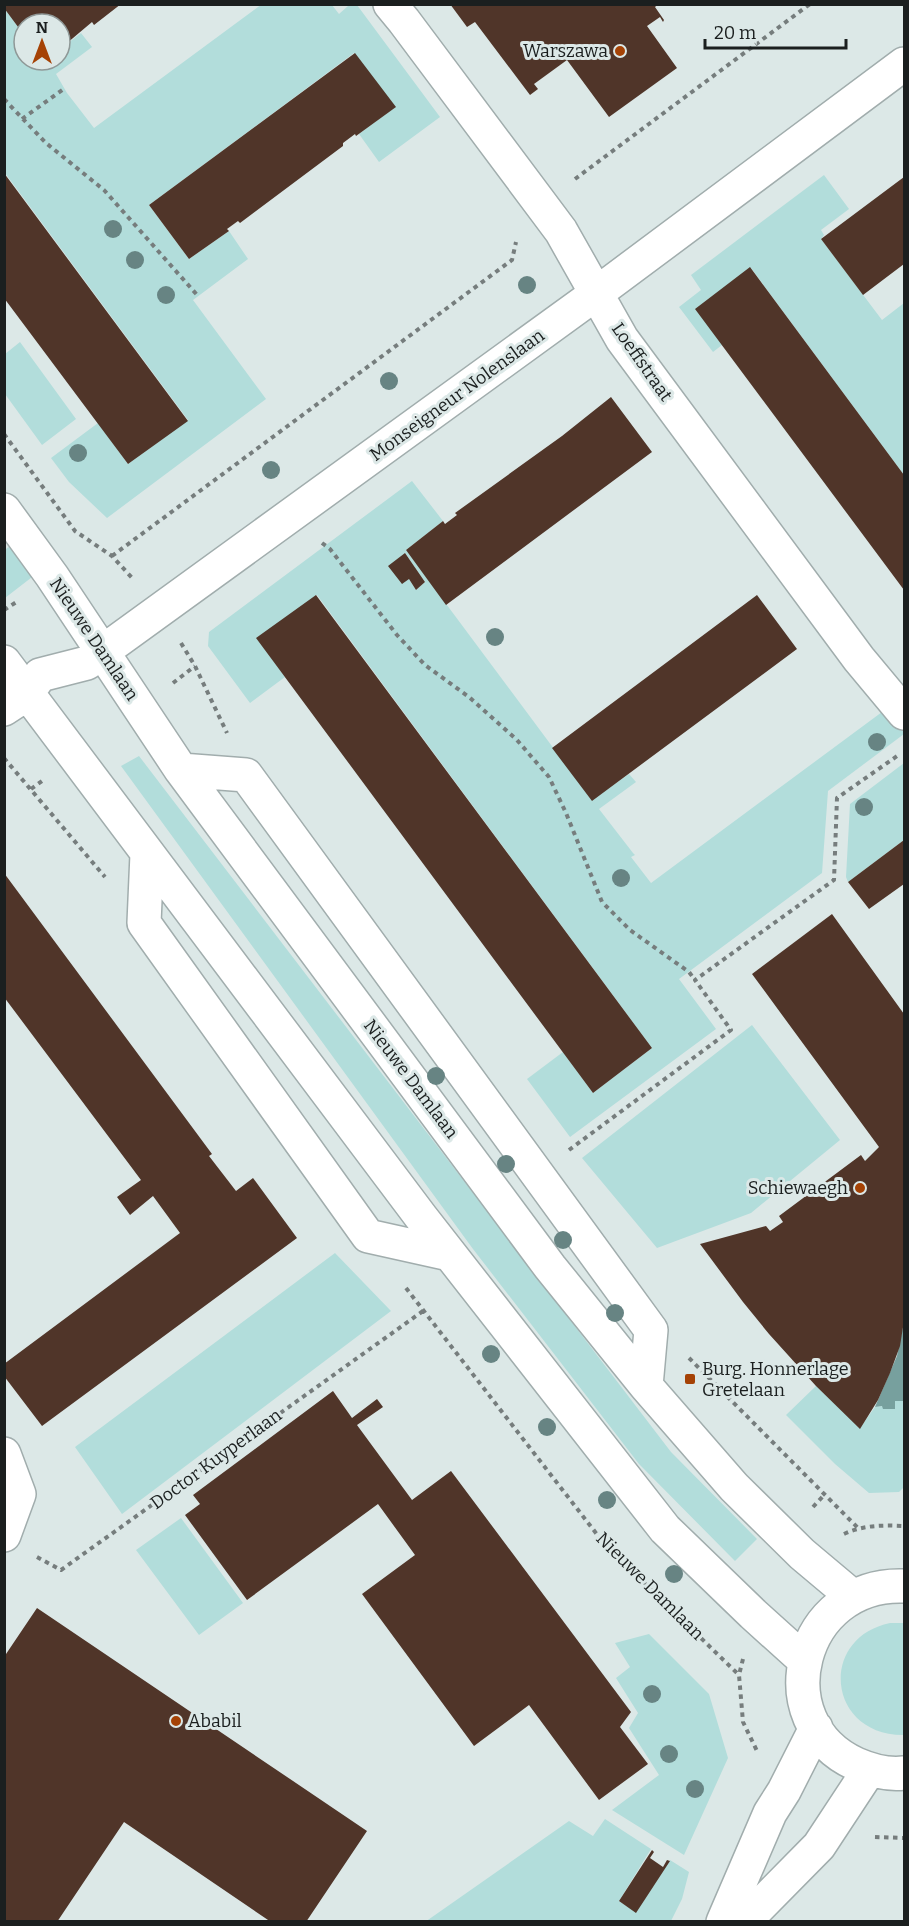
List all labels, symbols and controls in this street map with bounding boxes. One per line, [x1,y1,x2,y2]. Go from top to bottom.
north arrow [12,12,72,72]
scale bar [705,12,846,50]
text: N [36,18,48,37]
text: 20 m [714,22,756,44]
place label: Warszawa [523,40,608,62]
marker: Warszawa [613,44,627,58]
street label: Loeffstraat [607,318,677,406]
street label: Monseigneur Nolenslaan [365,324,549,466]
street label: Nieuwe Damlaan [45,573,144,705]
street label: Nieuwe Damlaan [359,1015,463,1143]
place label: Schiewaegh [748,1177,848,1199]
marker: Schiewaegh [853,1181,867,1195]
place label: Burg. Honnerlage Gretelaan [702,1358,849,1401]
marker: Burg. Honnerlage Gretelaan [683,1372,697,1386]
street label: Doctor Kuyperlaan [146,1404,286,1514]
street label: Nieuwe Damlaan [591,1527,709,1645]
place label: Ababil [188,1710,242,1732]
marker: Ababil [169,1714,183,1728]

